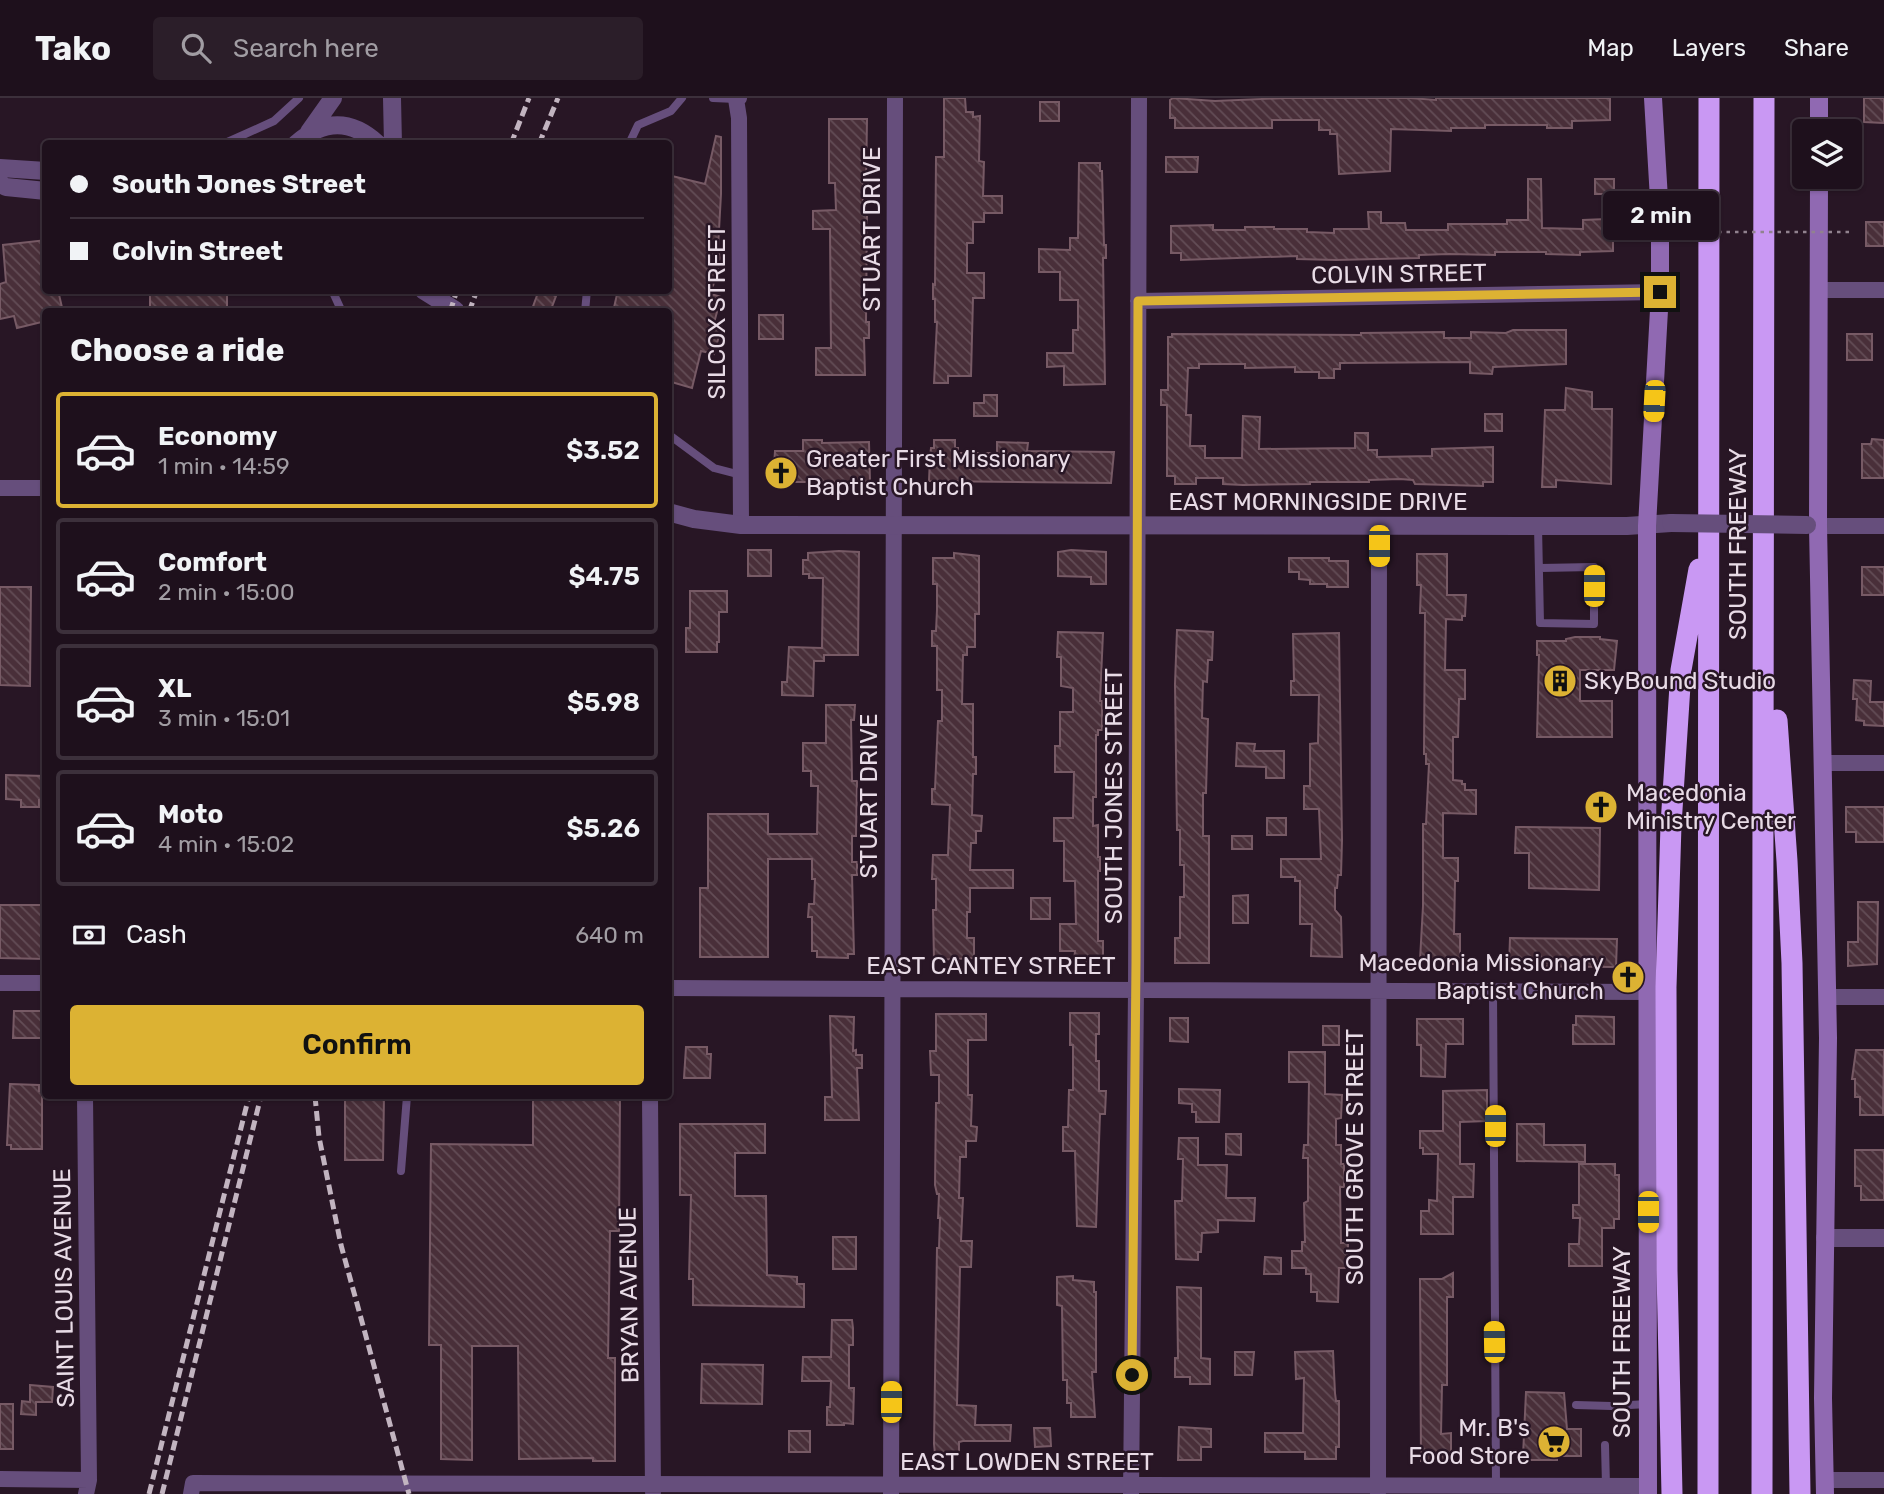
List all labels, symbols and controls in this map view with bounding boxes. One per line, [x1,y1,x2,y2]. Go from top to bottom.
search box [153,17,643,80]
text: Tako [35,29,111,68]
icon: search [177,29,215,67]
text: Search here [233,33,379,64]
text: Map [1587,34,1634,62]
text: Layers [1672,34,1746,62]
text: Share [1784,34,1849,62]
map controls [1792,119,1862,189]
button: layers [1792,119,1862,189]
street label: STUART DRIVE [858,147,886,312]
text: South Jones Street [112,169,366,200]
callout: 2 min [1602,190,1718,240]
text: 2 min [1630,201,1692,229]
street label: SILCOX STREET [703,224,731,399]
text: Colvin Street [112,236,283,267]
street label: COLVIN STREET [1311,258,1487,290]
route end [1644,276,1676,308]
text: Choose a ride [70,331,284,369]
car [1643,379,1666,423]
icon: car [74,419,137,482]
text: Economy [158,421,277,452]
text: $3.52 [566,435,640,466]
place label: Greater First Missionary Baptist Church [806,445,1071,501]
street label: SOUTH FREEWAY [1724,448,1752,640]
text: 1 min · 14:59 [158,452,290,480]
church icon: Greater First Missionary Baptist Church [762,454,800,492]
street label: EAST MORNINGSIDE DRIVE [1168,488,1468,516]
car [1369,525,1390,567]
icon: car [74,545,137,608]
text: Comfort [158,547,267,578]
text: $4.75 [569,561,640,592]
car [1584,565,1605,607]
text: 2 min · 15:00 [158,578,295,606]
building icon: SkyBound Studio [1541,662,1579,700]
place label: SkyBound Studio [1584,667,1776,695]
street label: SOUTH JONES STREET [1100,668,1128,924]
icon: car [74,671,137,734]
text: XL [158,673,191,704]
text: $5.98 [567,687,640,718]
text: 3 min · 15:01 [158,704,290,732]
street label: STUART DRIVE [855,714,883,879]
place label: Macedonia Ministry Center [1626,779,1796,835]
church icon: Macedonia Ministry Center [1582,788,1620,826]
icon: car [74,797,137,860]
text: Moto [158,799,223,830]
text: $5.26 [566,813,640,844]
text: 4 min · 15:02 [158,830,294,858]
icon: cash [70,916,108,954]
text: Cash [126,919,187,950]
text: 640 m [575,921,644,949]
place label: Macedonia Missionary Baptist Church [1358,949,1604,1005]
street label: EAST CANTEY STREET [866,952,1116,980]
church icon: Macedonia Missionary Baptist Church [1609,958,1647,996]
button: Confirm [70,1005,644,1085]
street label: SOUTH GROVE STREET [1341,1029,1369,1285]
car [1485,1105,1506,1147]
street label: SAINT LOUIS AVENUE [48,1168,80,1408]
car [1638,1191,1659,1233]
street label: BRYAN AVENUE [613,1207,645,1383]
street label: SOUTH FREEWAY [1608,1246,1636,1438]
car [1484,1321,1505,1363]
route start [1116,1359,1148,1391]
car [881,1381,902,1423]
place label: Mr. B's Food Store [1408,1414,1530,1470]
supermarket icon: Mr. B's Food Store [1535,1423,1573,1461]
street label: EAST LOWDEN STREET [900,1448,1154,1476]

